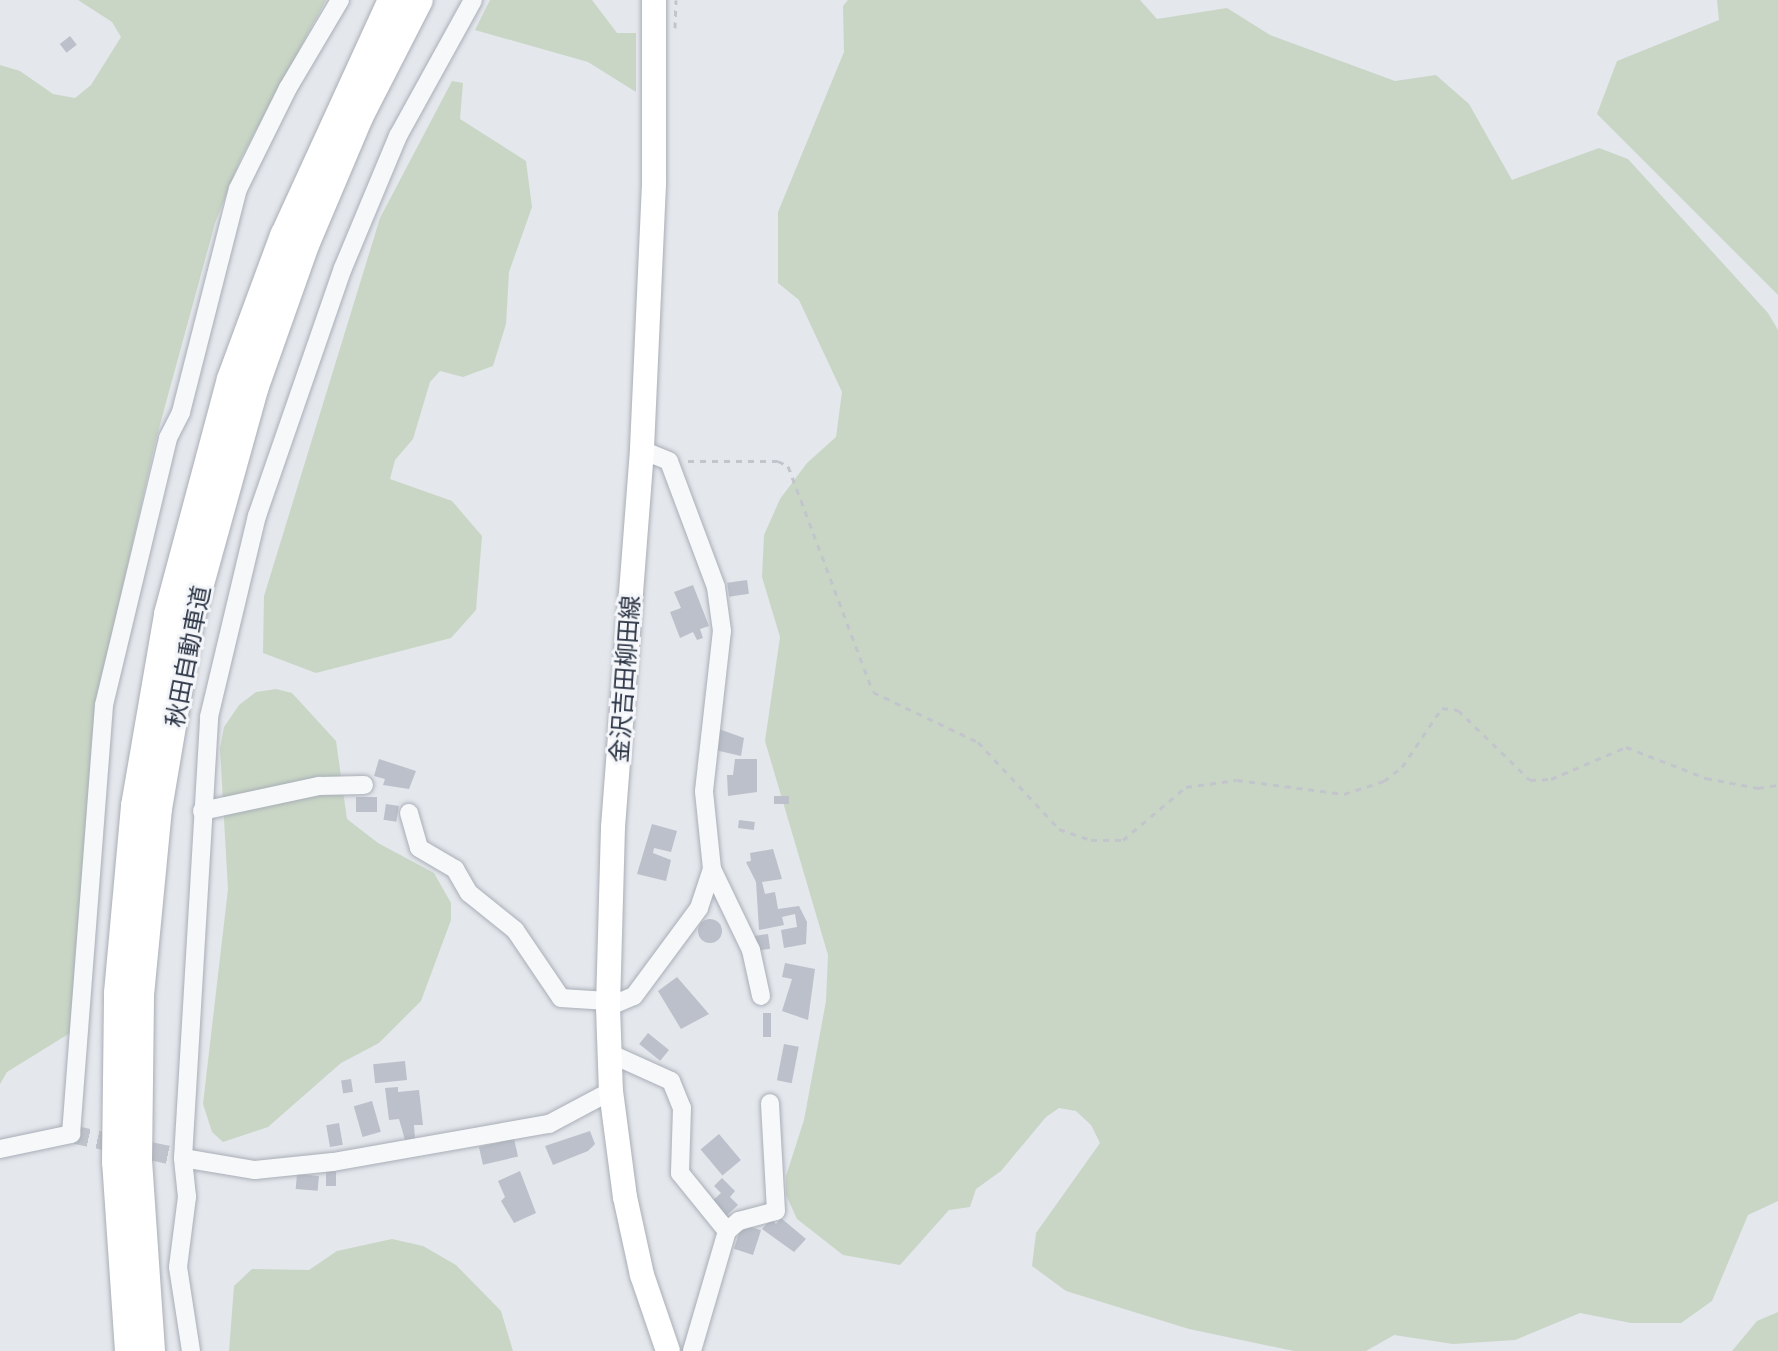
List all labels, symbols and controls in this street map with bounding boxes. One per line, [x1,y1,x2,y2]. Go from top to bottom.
street label: 秋田自動車道 [159,583,215,729]
street label: 金沢吉田柳田線 [604,594,644,764]

